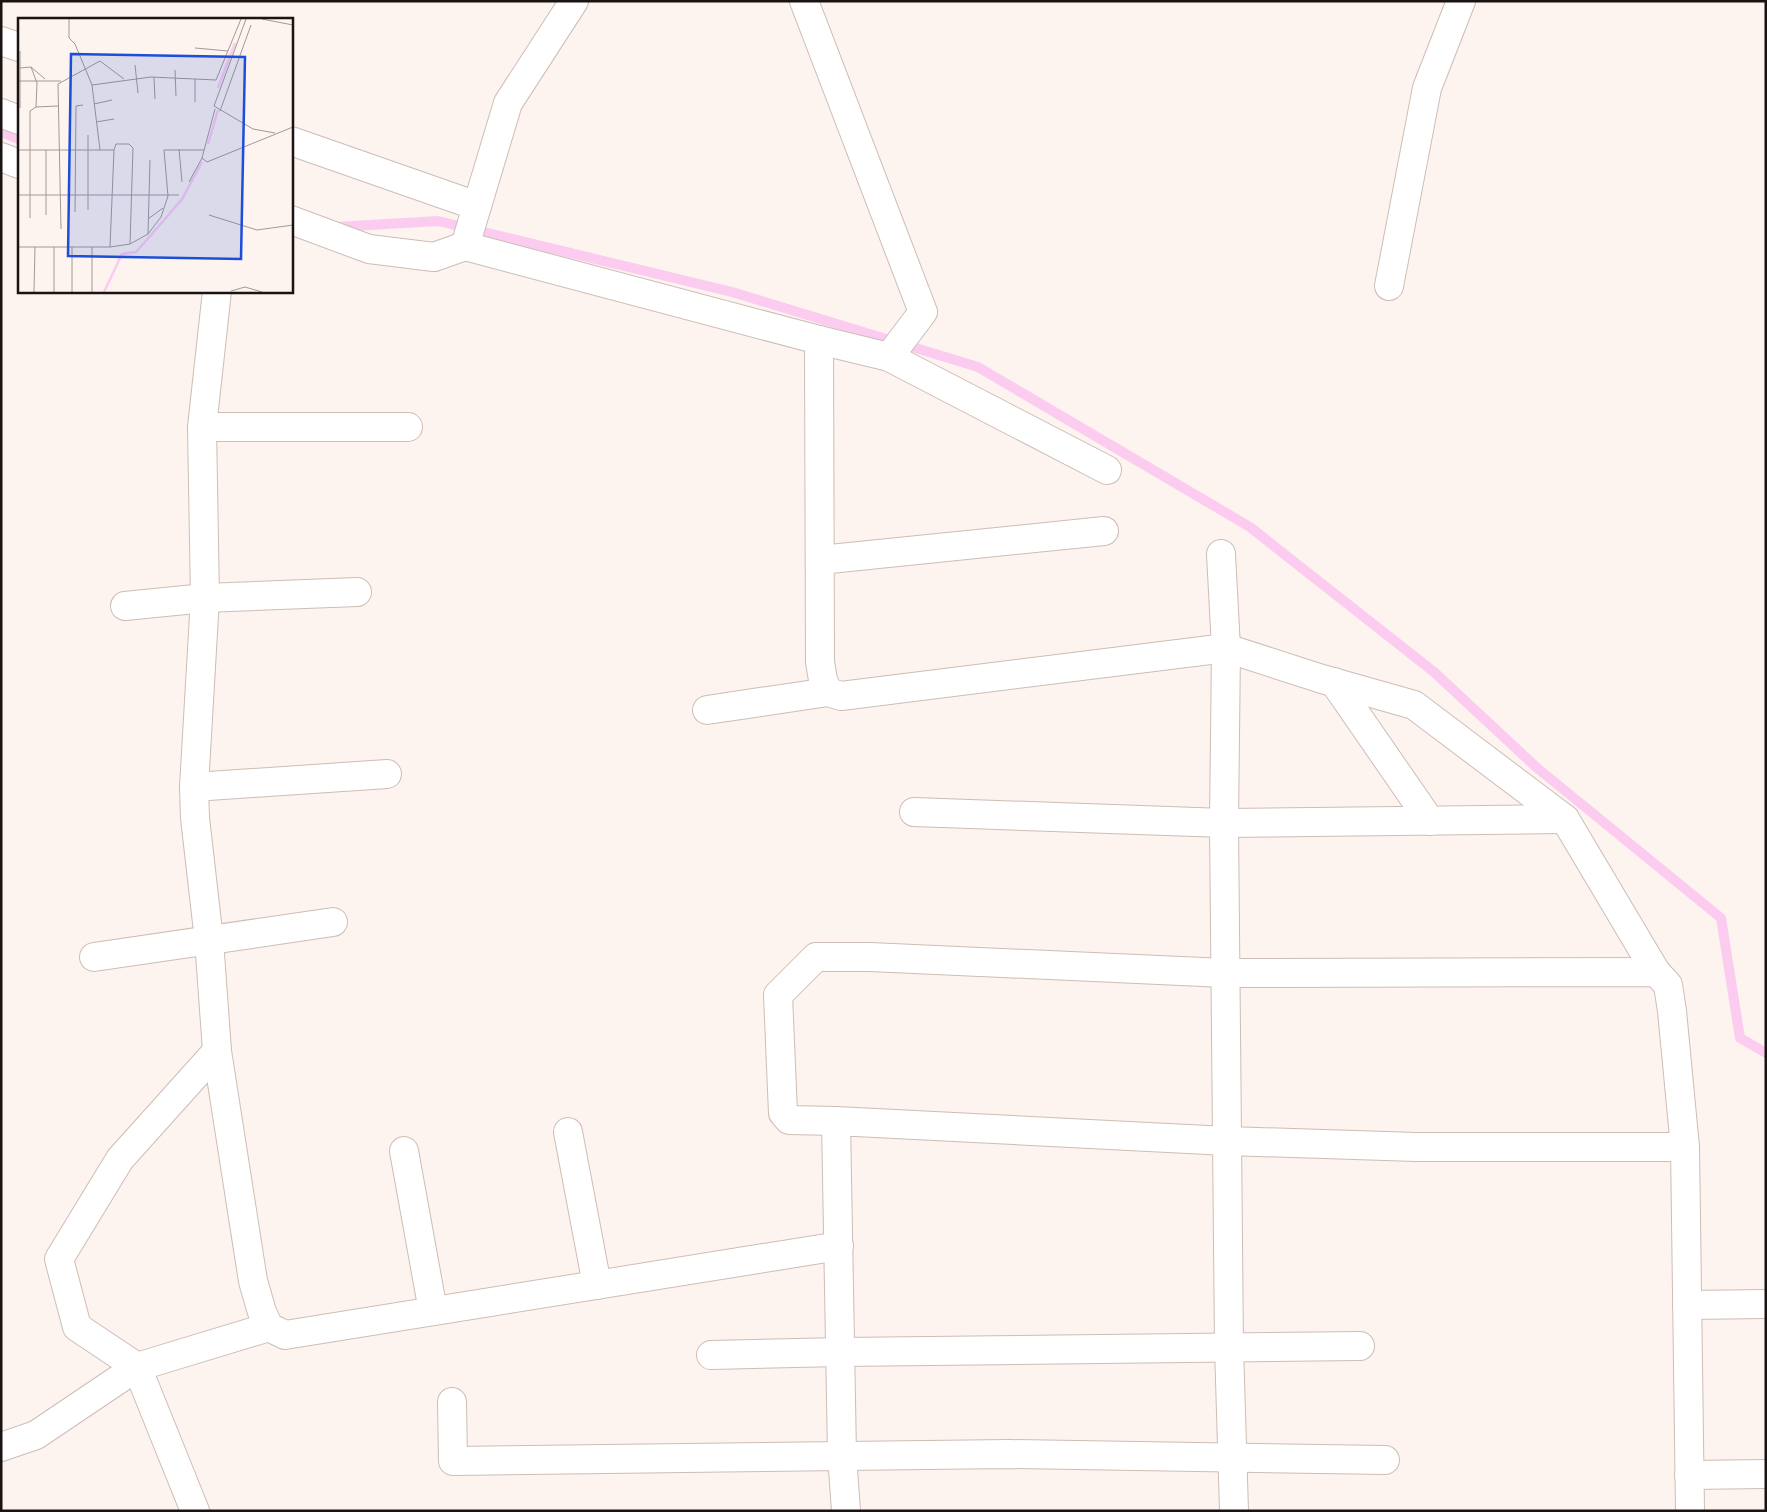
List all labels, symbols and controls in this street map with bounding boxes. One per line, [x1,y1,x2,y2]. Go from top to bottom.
inset map [18,18,292,292]

